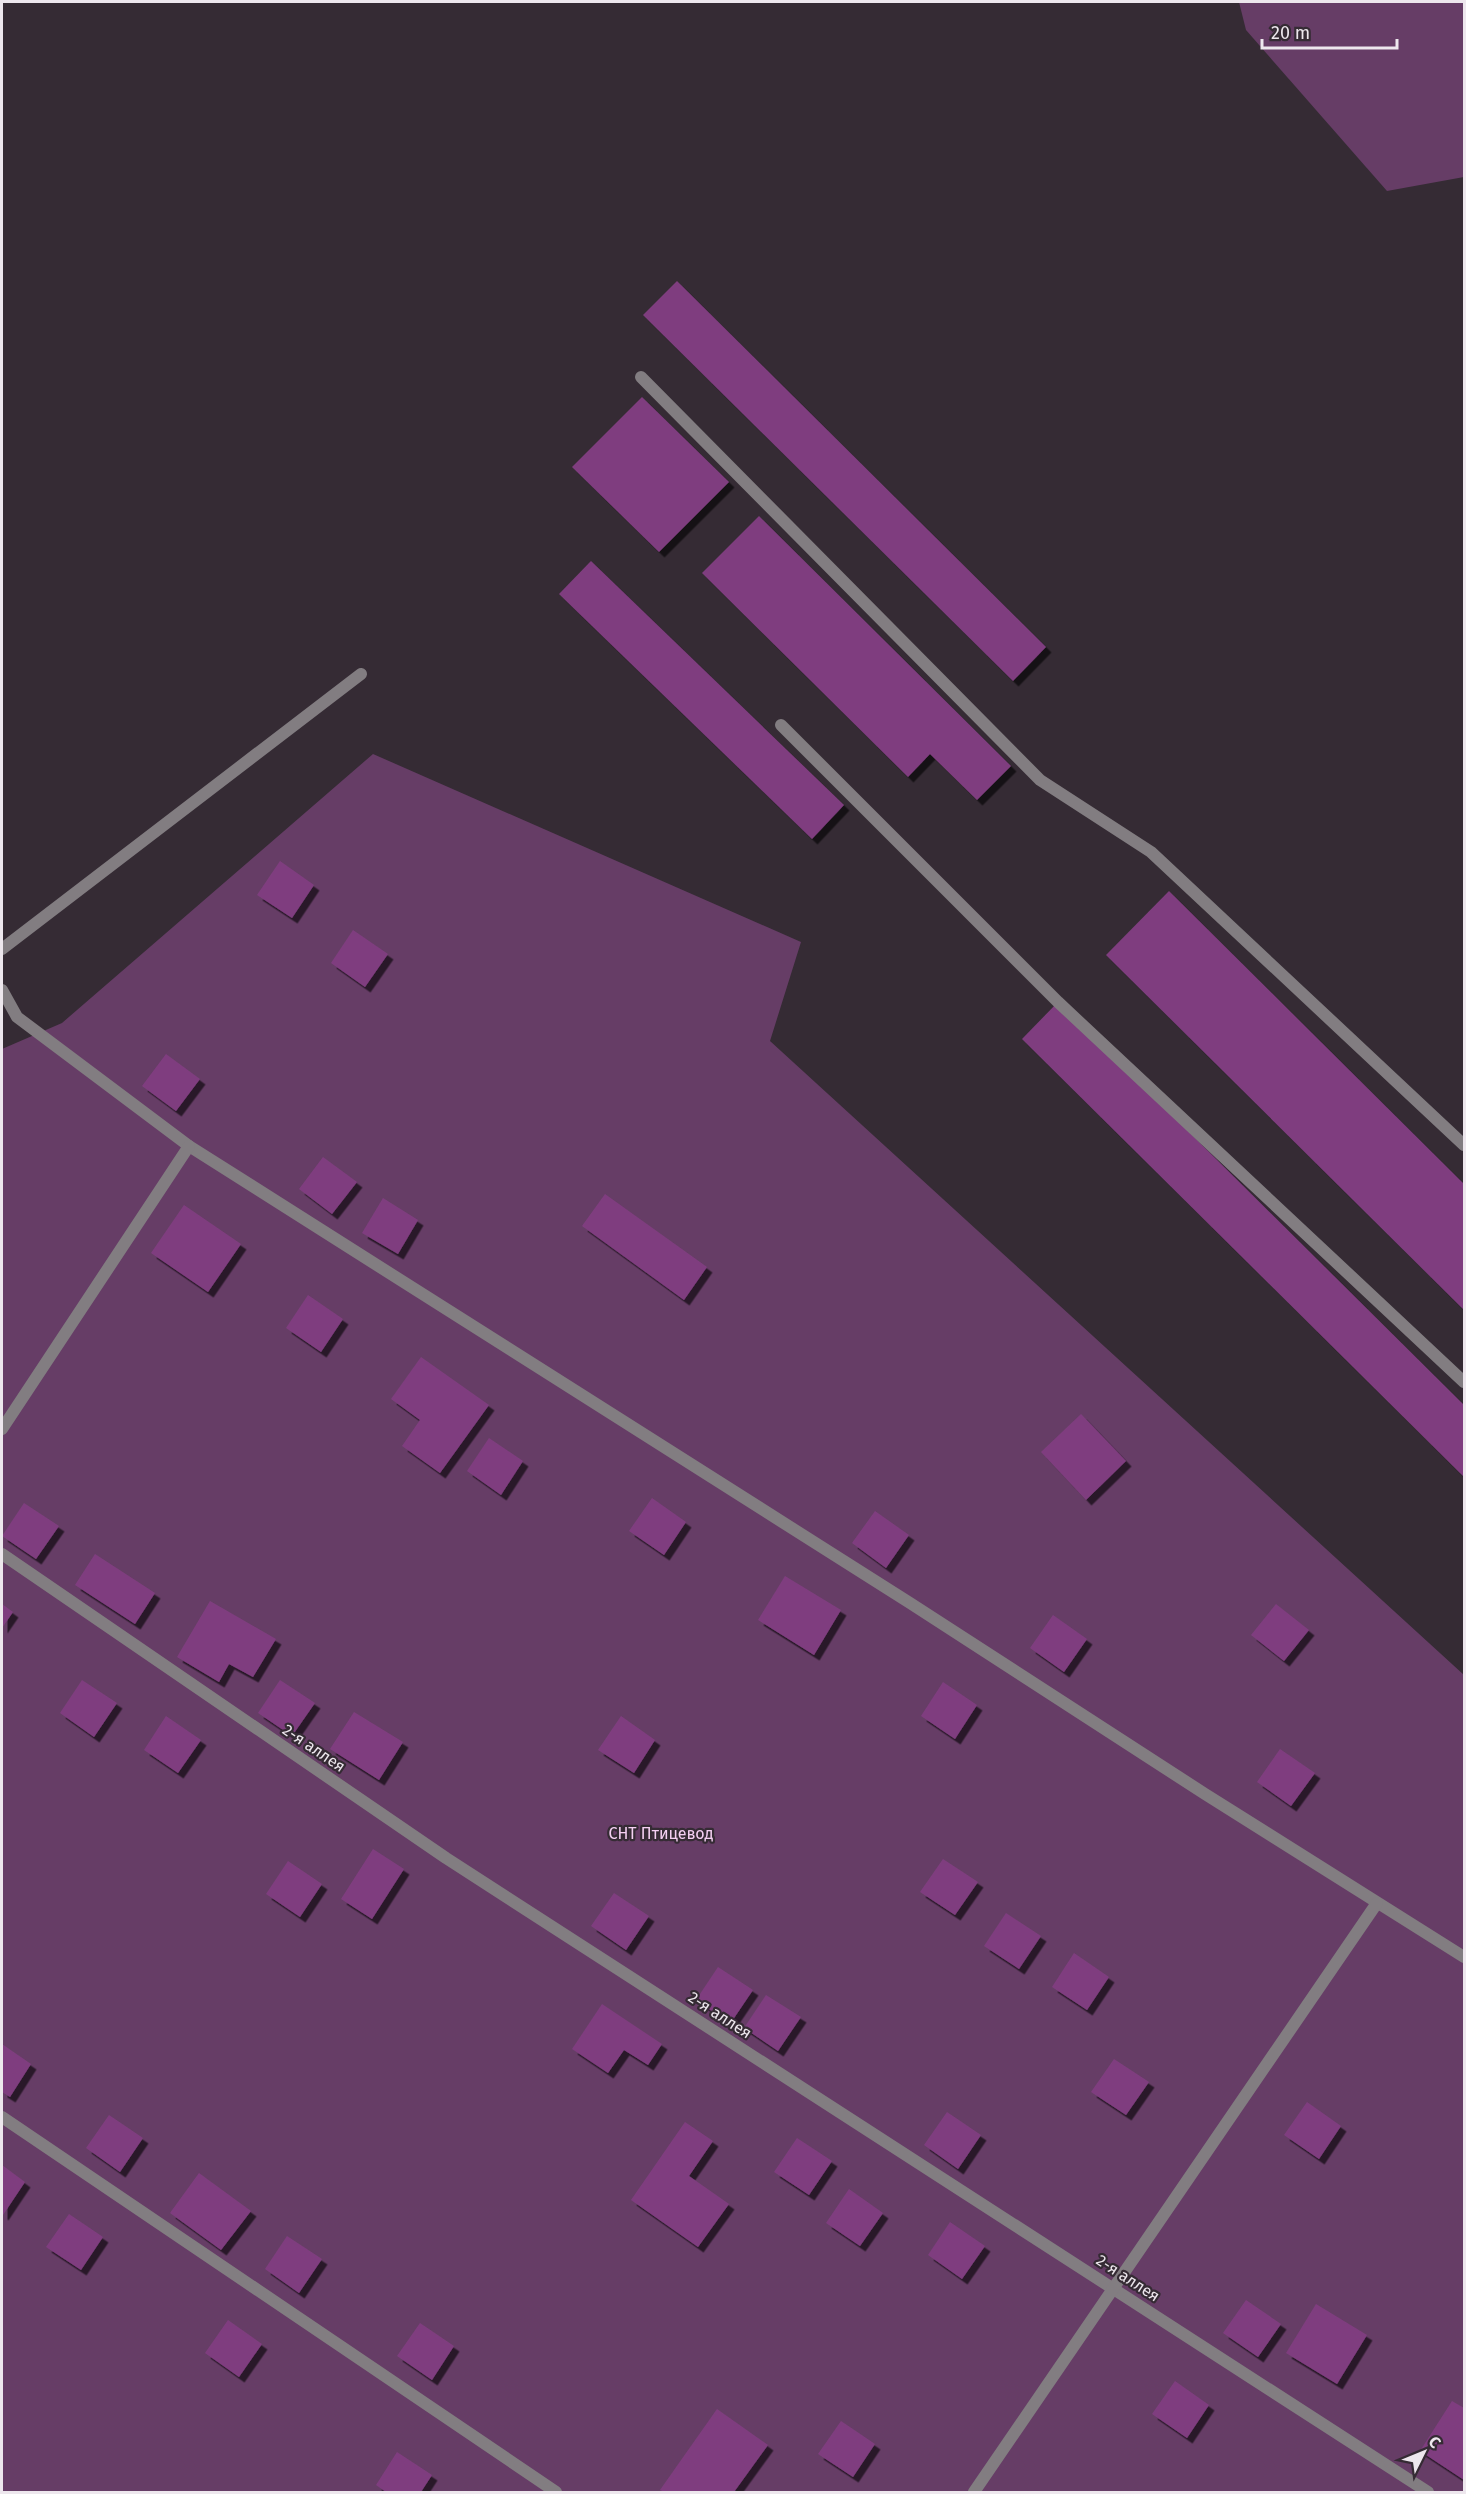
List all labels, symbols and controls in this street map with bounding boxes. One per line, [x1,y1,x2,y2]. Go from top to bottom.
scale bar [1262,12,1397,50]
text: 20 m [1271,22,1310,44]
street label: 2-я аллея [279,1720,349,1776]
park label: СНТ Птицевод [609,1824,714,1843]
street label: 2-я аллея [685,1988,755,2042]
street label: 2-я аллея [1093,2251,1163,2305]
north arrow [1394,2422,1454,2482]
text: С [1425,2432,1445,2453]

